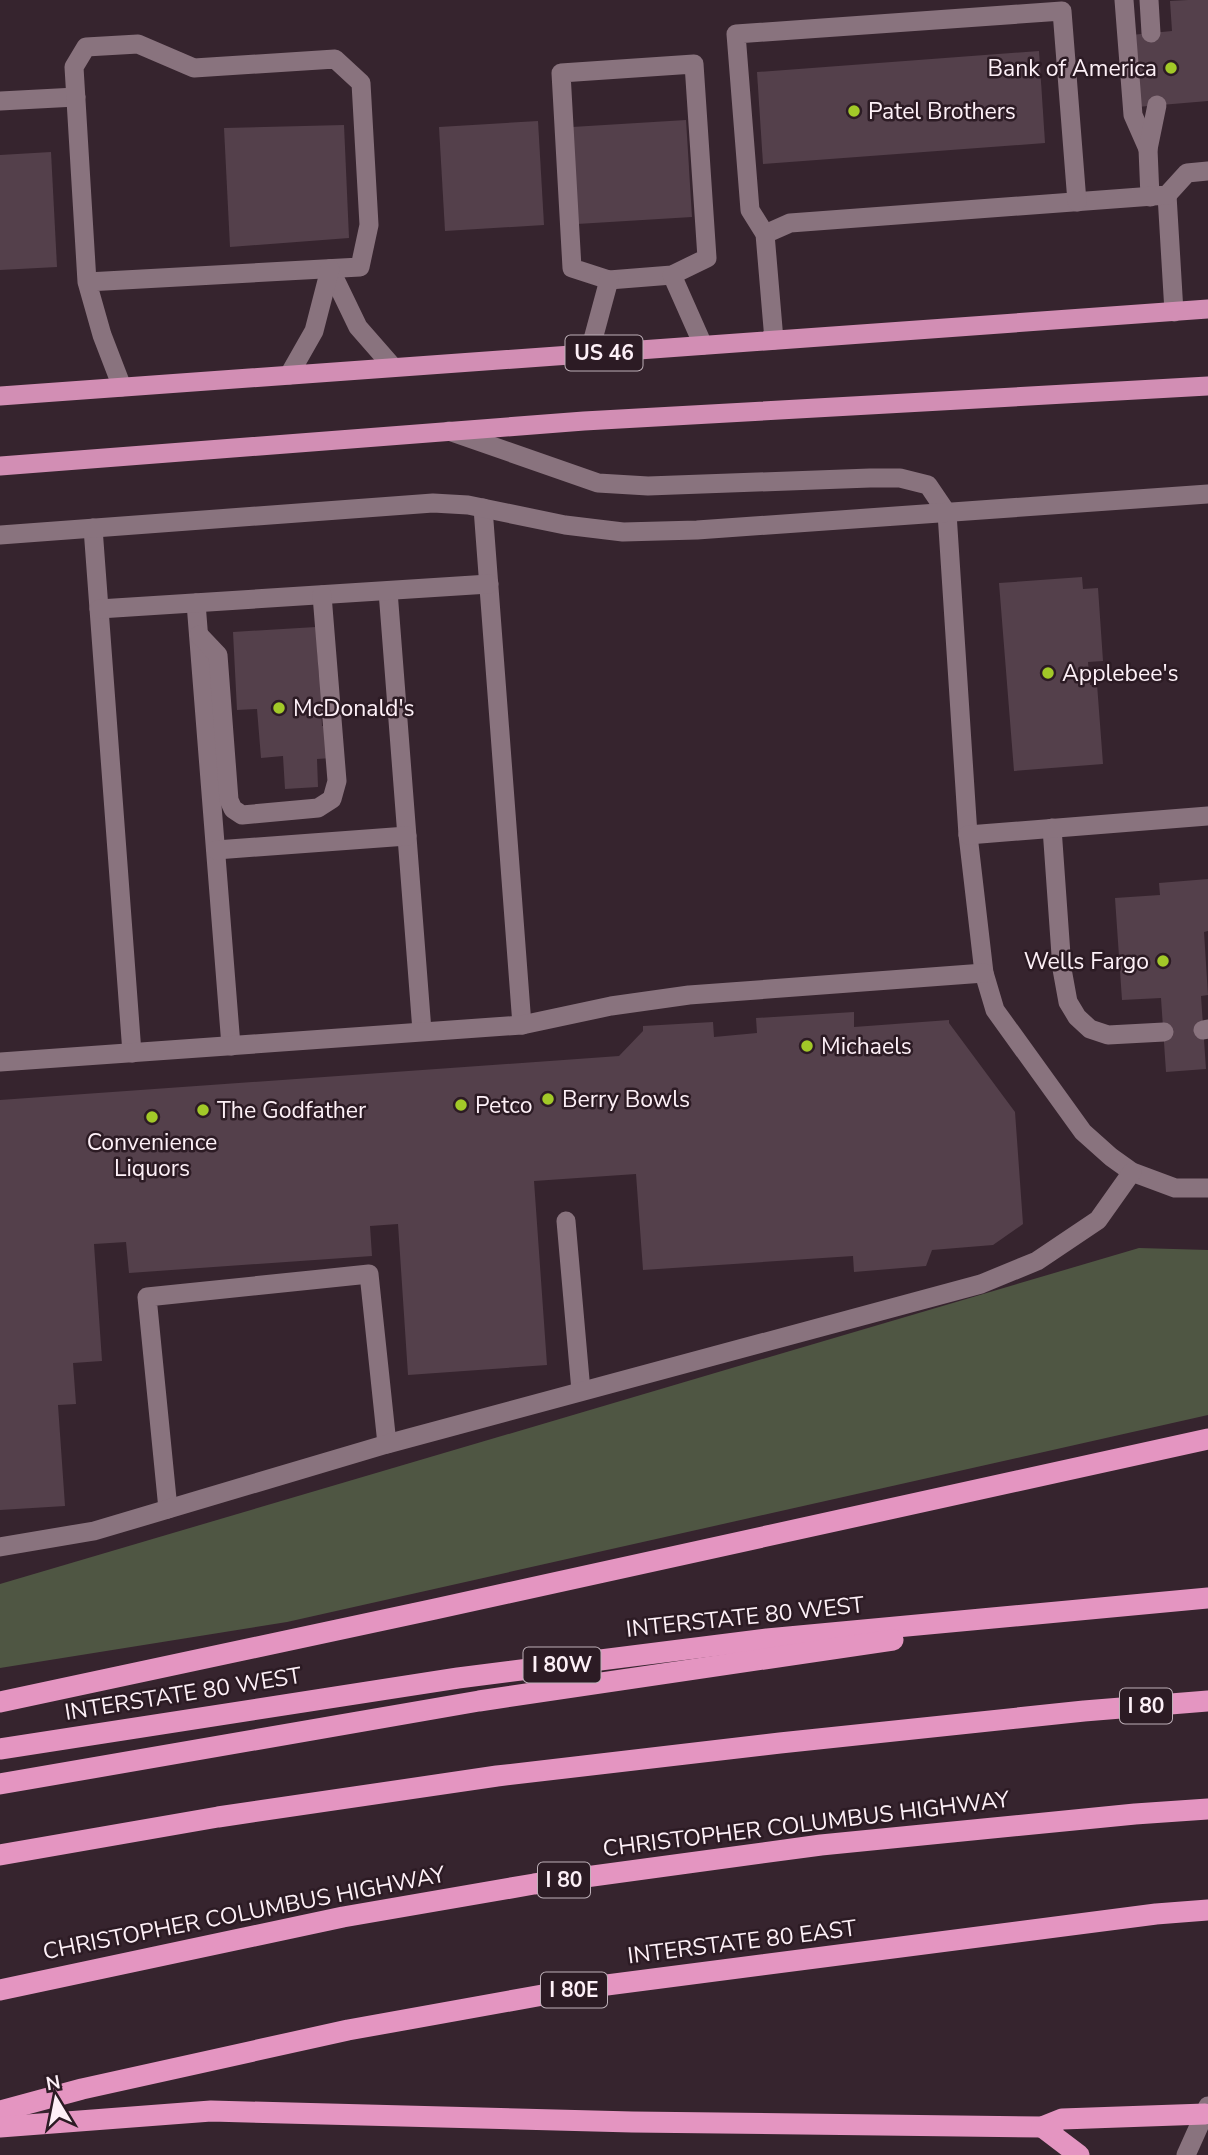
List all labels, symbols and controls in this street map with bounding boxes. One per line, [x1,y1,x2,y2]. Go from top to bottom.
place label: Bank of America [988,53,1157,84]
marker: Bank of America [1163,60,1179,76]
place label: Patel Brothers [868,96,1016,127]
marker: Patel Brothers [846,103,862,119]
road number: US 46 [566,336,642,370]
place label: Applebee's [1062,658,1179,689]
marker: Applebee's [1040,665,1056,681]
place label: McDonald's [293,693,415,724]
marker: McDonald's [271,700,287,716]
place label: Wells Fargo [1024,946,1149,977]
marker: Wells Fargo [1155,953,1171,969]
place label: Michaels [821,1031,912,1062]
marker: Michaels [799,1038,815,1054]
place label: Berry Bowls [562,1084,690,1115]
place label: Petco [475,1090,532,1121]
marker: Berry Bowls [540,1091,556,1107]
place label: The Godfather [217,1095,367,1126]
marker: Petco [453,1097,469,1113]
marker: The Godfather [195,1102,211,1118]
marker: Convenience Liquors [144,1109,160,1125]
place label: Convenience Liquors [87,1127,217,1184]
street label: INTERSTATE 80 WEST [624,1589,866,1645]
road number: I 80W [524,1648,600,1682]
street label: INTERSTATE 80 WEST [62,1660,304,1728]
road number: I 80 [1120,1688,1172,1724]
street label: CHRISTOPHER COLUMBUS HIGHWAY [601,1784,1011,1864]
street label: CHRISTOPHER COLUMBUS HIGHWAY [40,1859,448,1967]
road number: I 80 [538,1862,590,1898]
street label: INTERSTATE 80 EAST [626,1913,858,1971]
road number: I 80E [541,1972,607,2008]
north arrow [21,2064,91,2134]
text: N [44,2069,62,2097]

